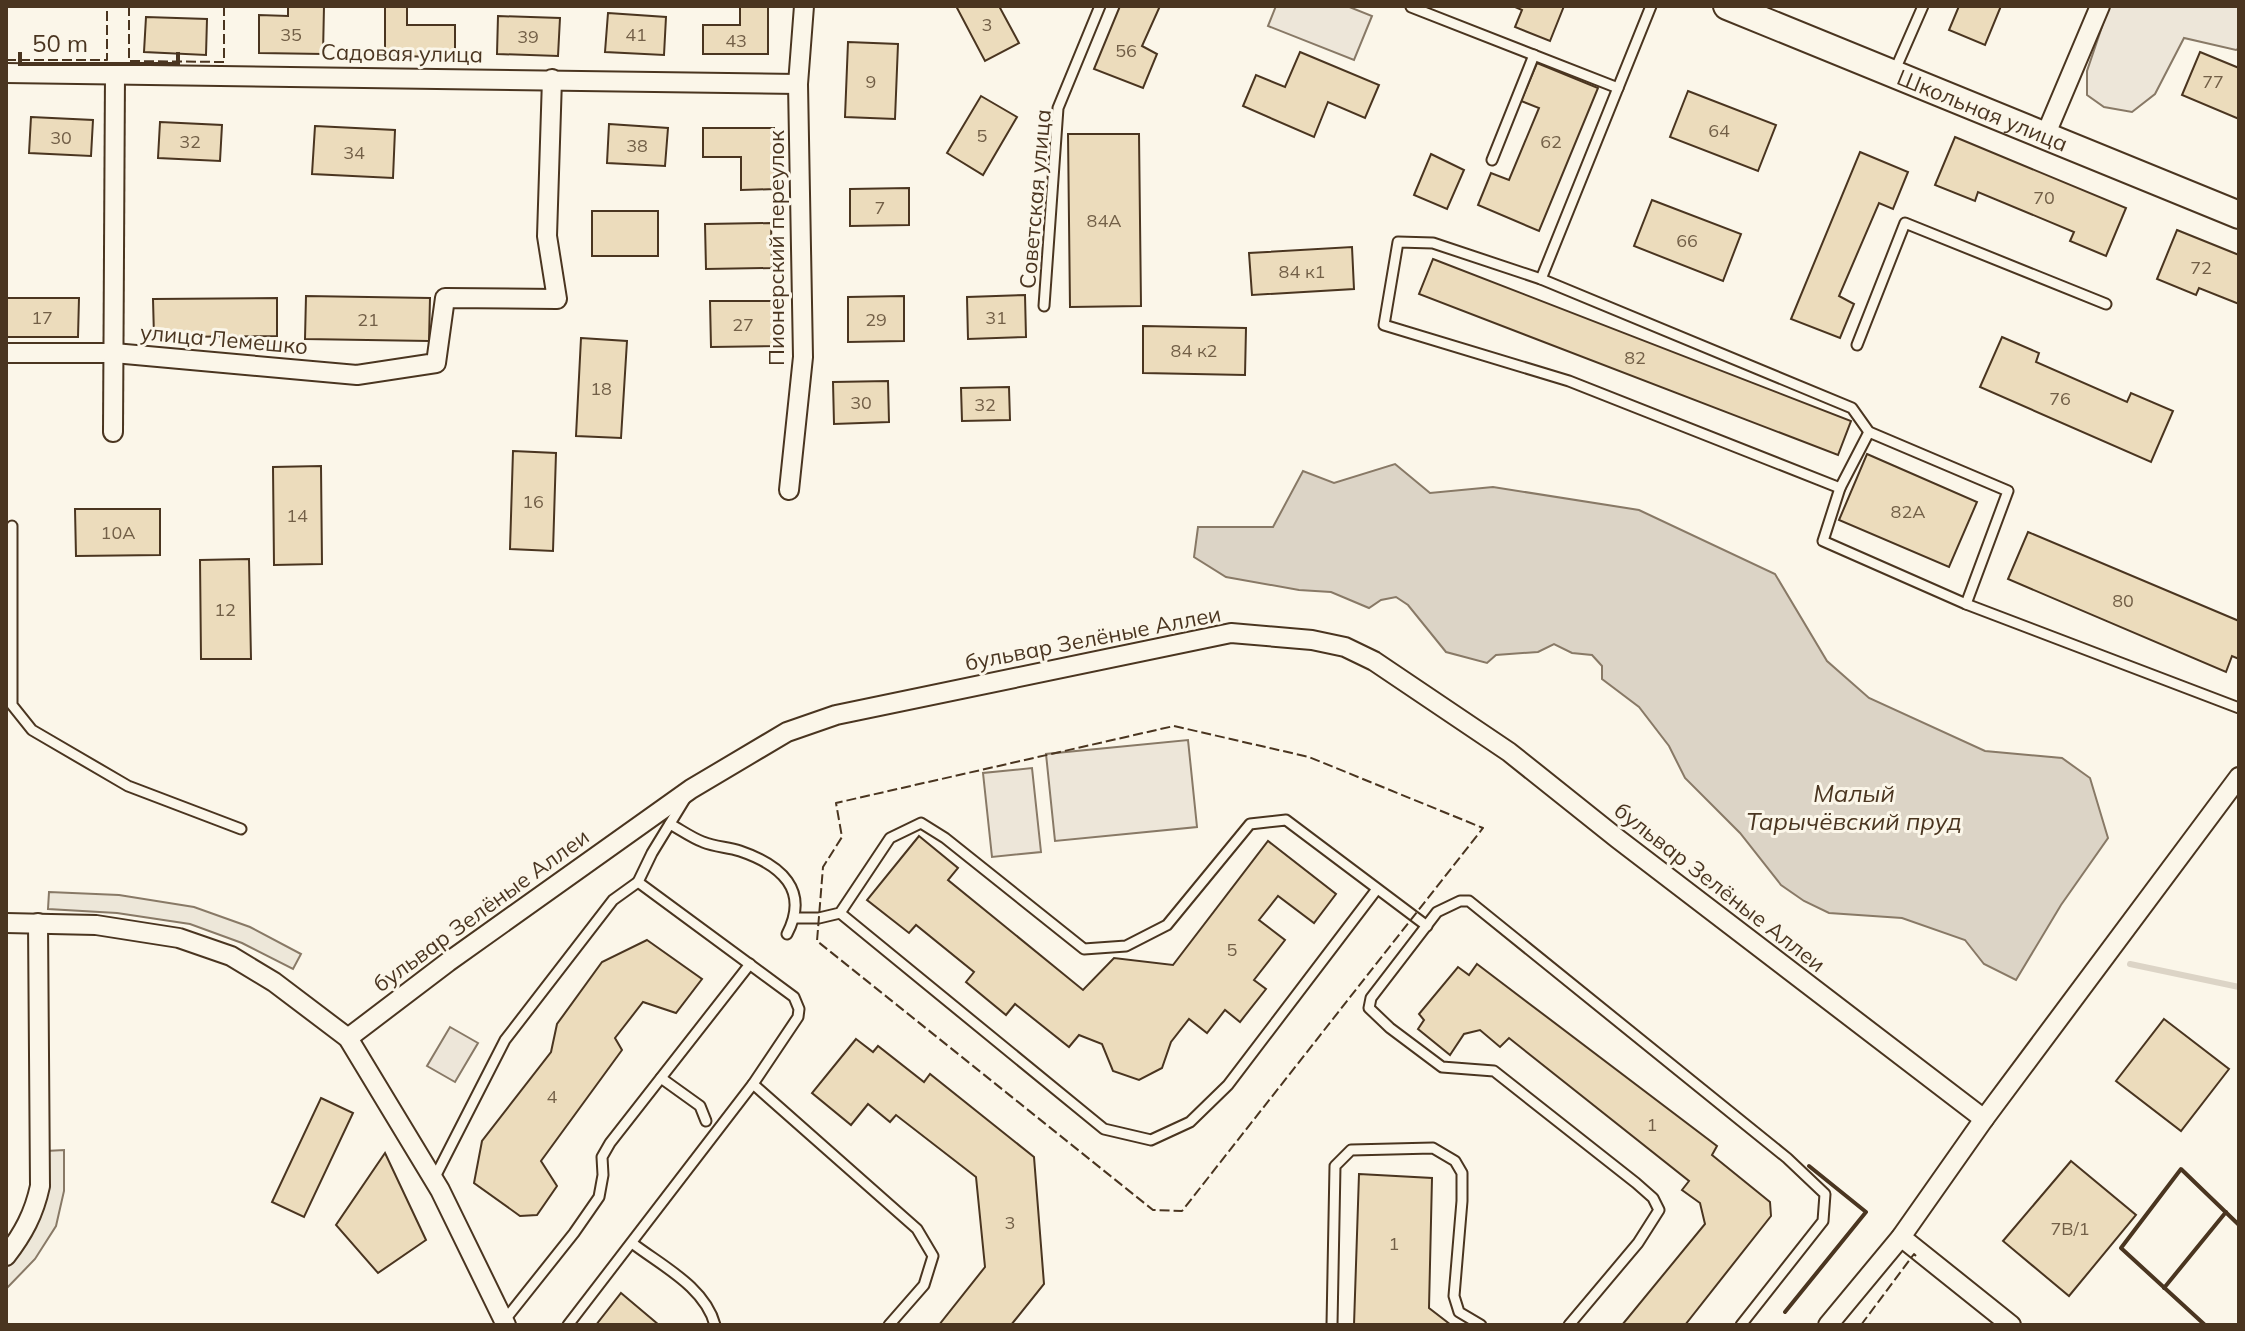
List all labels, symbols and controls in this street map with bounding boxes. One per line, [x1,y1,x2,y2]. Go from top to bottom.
house number: 3 [982,13,992,36]
scale bar [20,16,178,66]
house number: 35 [280,23,302,46]
house number: 41 [625,23,647,46]
house number: 39 [517,25,539,48]
text: 50 m [32,28,88,58]
house number: 43 [725,29,747,52]
street label: Садовая улица [321,38,483,68]
house number: 56 [1115,39,1137,62]
street label: Школьная улица [1893,63,2072,158]
house number: 9 [866,70,876,93]
house number: 77 [2202,70,2224,93]
street label: Советская улица [1013,108,1057,290]
house number: 64 [1708,119,1730,142]
house number: 5 [977,124,988,147]
house number: 30 [50,126,72,149]
house number: 32 [179,130,201,153]
street label: Пионерский переулок [762,130,790,366]
house number: 62 [1540,130,1562,153]
house number: 38 [626,134,648,157]
house number: 34 [343,141,365,164]
house number: 70 [2033,186,2055,209]
house number: 7 [875,196,885,219]
house number: 84А [1087,209,1121,232]
house number: 66 [1676,229,1698,252]
house number: 72 [2190,256,2212,279]
house number: 84 к1 [1279,260,1325,283]
house number: 17 [31,306,53,329]
house number: 31 [985,306,1007,329]
house number: 21 [357,308,379,331]
house number: 29 [865,308,887,331]
house number: 27 [732,313,754,336]
street label: улица Лемешко [139,318,309,360]
house number: 84 к2 [1171,339,1217,362]
house number: 82 [1624,346,1646,369]
house number: 18 [590,377,612,400]
house number: 76 [2049,387,2071,410]
house number: 30 [850,391,872,414]
house number: 32 [974,393,996,416]
house number: 16 [522,490,544,513]
house number: 82А [1891,500,1925,523]
house number: 14 [286,504,308,527]
house number: 10А [101,521,135,544]
house number: 80 [2112,589,2134,612]
house number: 12 [214,598,236,621]
street label: бульвар Зелёные Аллеи [963,599,1223,677]
water label: Малый Тарычёвский пруд [1746,778,1962,836]
street label: бульвар Зелёные Аллеи [1609,796,1831,978]
street label: бульвар Зелёные Аллеи [368,822,594,998]
house number: 5 [1227,938,1238,961]
house number: 4 [547,1085,558,1108]
house number: 1 [1647,1113,1657,1136]
house number: 3 [1005,1211,1015,1234]
house number: 7В/1 [2051,1217,2090,1240]
house number: 1 [1389,1232,1399,1255]

